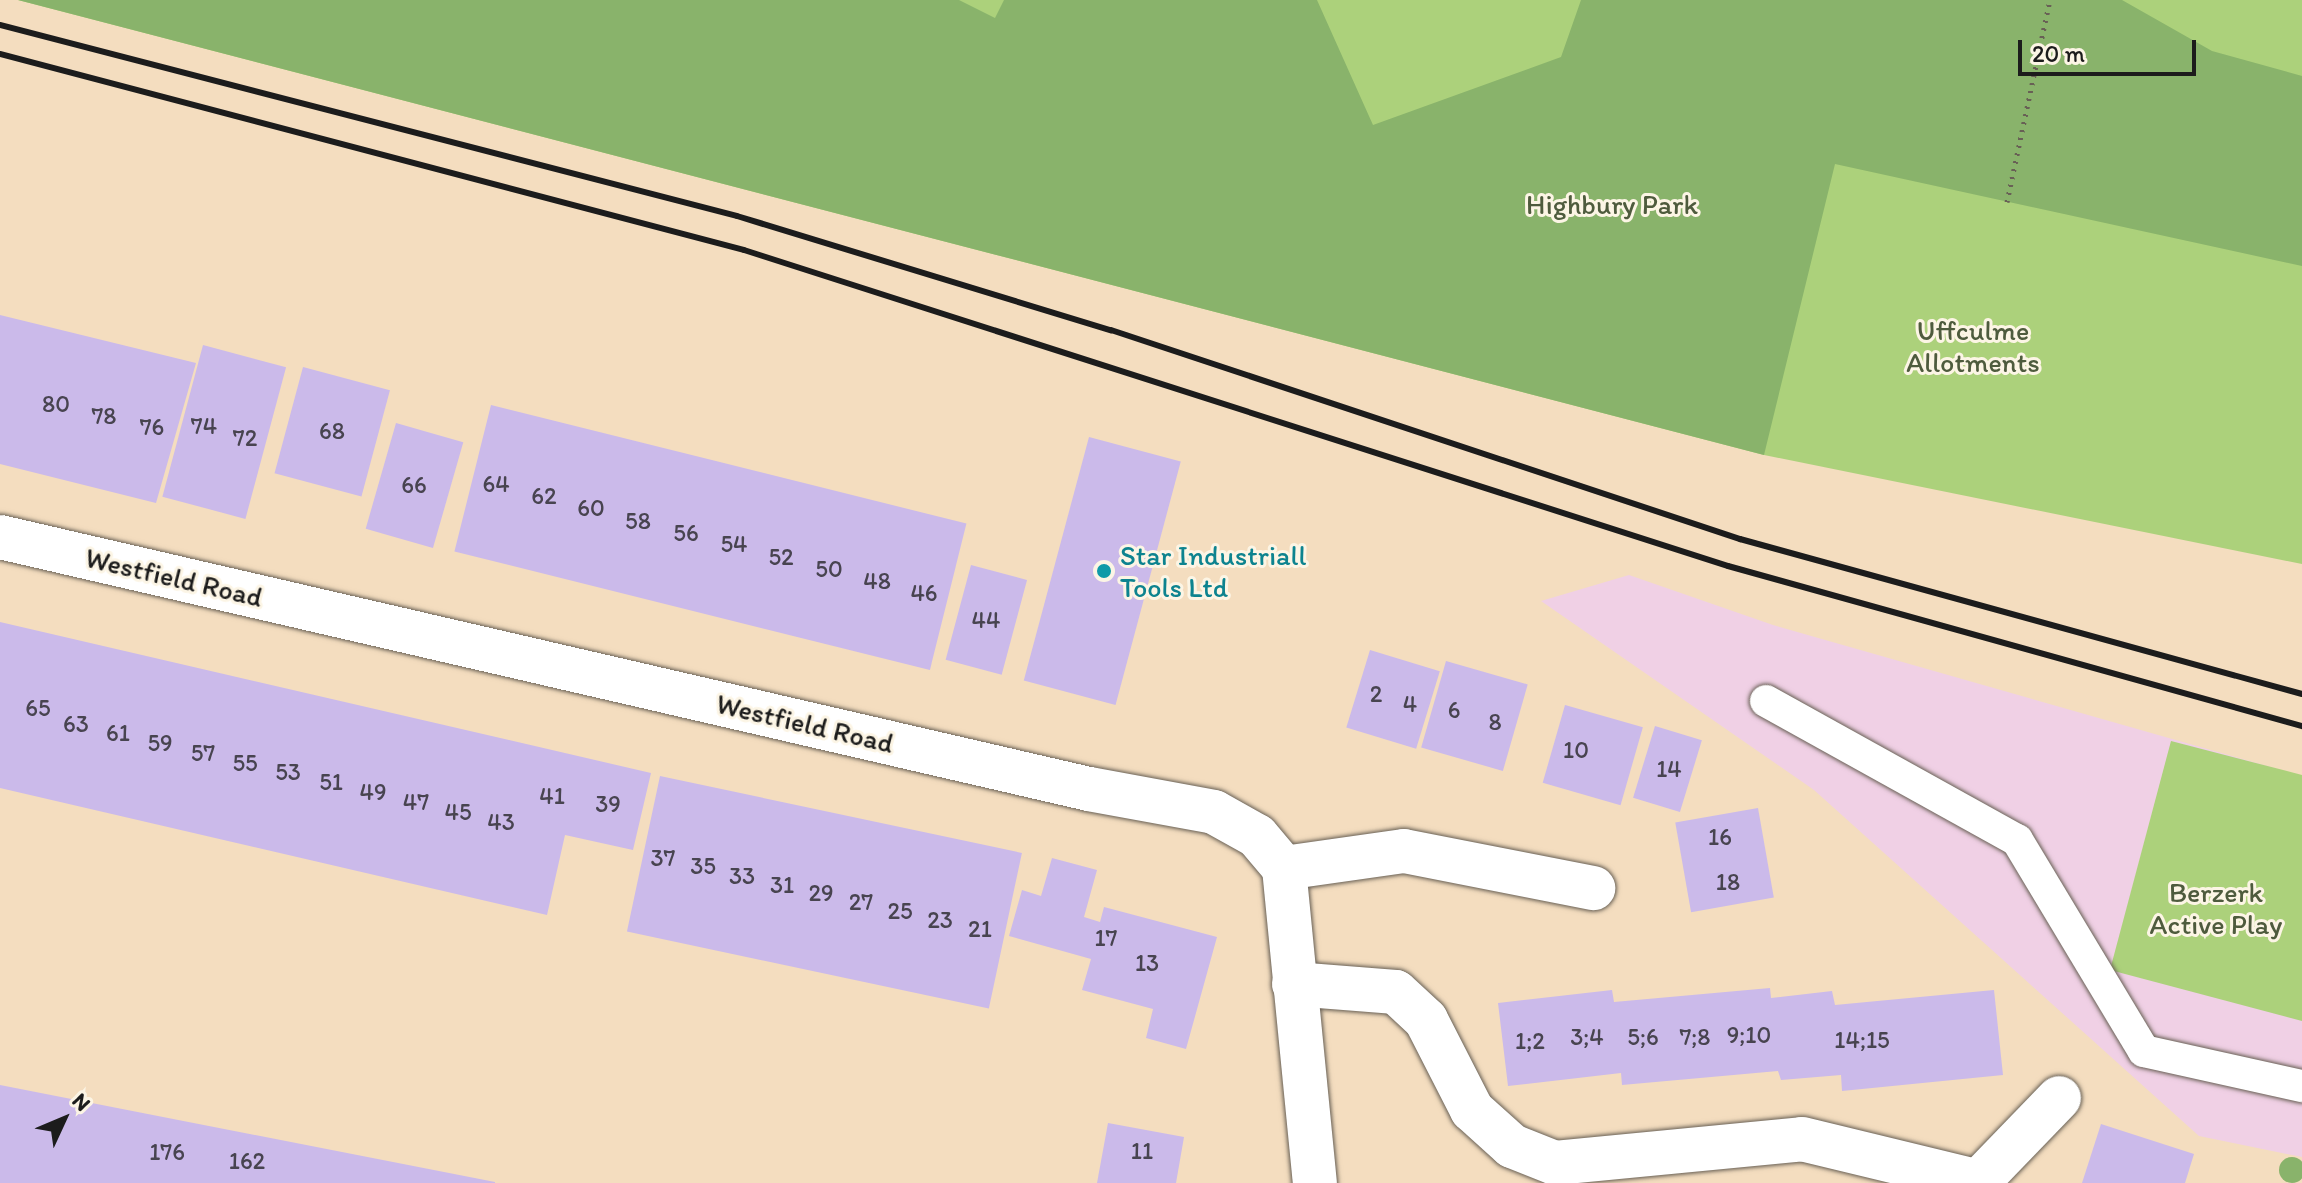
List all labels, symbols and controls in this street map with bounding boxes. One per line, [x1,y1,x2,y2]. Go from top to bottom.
scale bar [2022,24,2200,74]
text: 20 m [2032,39,2085,68]
park label: Highbury Park [1527,187,1697,221]
park label: Uffculme Allotments [1906,313,2040,379]
house number: 80 [42,390,70,418]
house number: 78 [91,402,117,430]
house number: 74 [191,412,217,440]
house number: 76 [140,413,164,441]
house number: 68 [319,417,345,445]
house number: 72 [233,424,257,452]
house number: 64 [482,470,510,498]
house number: 66 [401,471,427,499]
house number: 62 [531,482,557,510]
house number: 60 [577,494,605,522]
house number: 58 [625,507,651,535]
house number: 56 [673,519,699,547]
house number: 54 [720,530,748,558]
place label: Star Industriall Tools Ltd [1120,538,1306,604]
street label: Westfield Road [82,540,266,614]
house number: 52 [768,543,794,571]
house number: 50 [815,555,843,583]
marker: Star Industriall Tools Ltd [1095,562,1113,580]
house number: 48 [863,567,891,595]
house number: 46 [910,579,938,607]
house number: 44 [972,606,1000,634]
house number: 2 [1370,680,1382,708]
street label: Westfield Road [713,686,897,760]
house number: 4 [1403,690,1417,718]
house number: 65 [25,694,51,722]
house number: 6 [1448,696,1460,724]
house number: 8 [1488,708,1502,736]
house number: 63 [63,710,89,738]
house number: 61 [106,719,130,747]
house number: 59 [147,729,173,757]
house number: 10 [1563,736,1589,764]
house number: 57 [191,739,215,767]
house number: 55 [232,749,258,777]
house number: 14 [1656,755,1682,783]
house number: 53 [275,758,301,786]
house number: 51 [319,768,343,796]
house number: 49 [360,778,386,806]
house number: 41 [539,782,565,810]
house number: 47 [403,788,429,816]
house number: 39 [595,790,621,818]
house number: 45 [444,798,472,826]
house number: 43 [487,808,515,836]
house number: 16 [1708,823,1732,851]
house number: 37 [651,844,675,872]
house number: 35 [690,852,716,880]
house number: 33 [729,862,755,890]
house number: 18 [1716,868,1740,896]
house number: 31 [770,871,794,899]
park label: Berzerk Active Play [2150,875,2282,941]
house number: 29 [808,879,834,907]
house number: 27 [849,888,873,916]
house number: 25 [887,897,913,925]
house number: 23 [927,906,953,934]
house number: 21 [968,915,992,943]
house number: 17 [1094,924,1118,952]
house number: 13 [1135,949,1159,977]
house number: 9;10 [1727,1021,1771,1049]
house number: 3;4 [1570,1023,1604,1051]
house number: 5;6 [1627,1023,1659,1051]
house number: 7;8 [1679,1023,1711,1051]
house number: 14;15 [1834,1026,1890,1054]
house number: 1;2 [1515,1027,1545,1055]
north arrow [24,1079,104,1159]
text: N [67,1087,96,1117]
house number: 11 [1131,1137,1153,1165]
house number: 176 [149,1138,185,1166]
house number: 162 [229,1147,265,1175]

